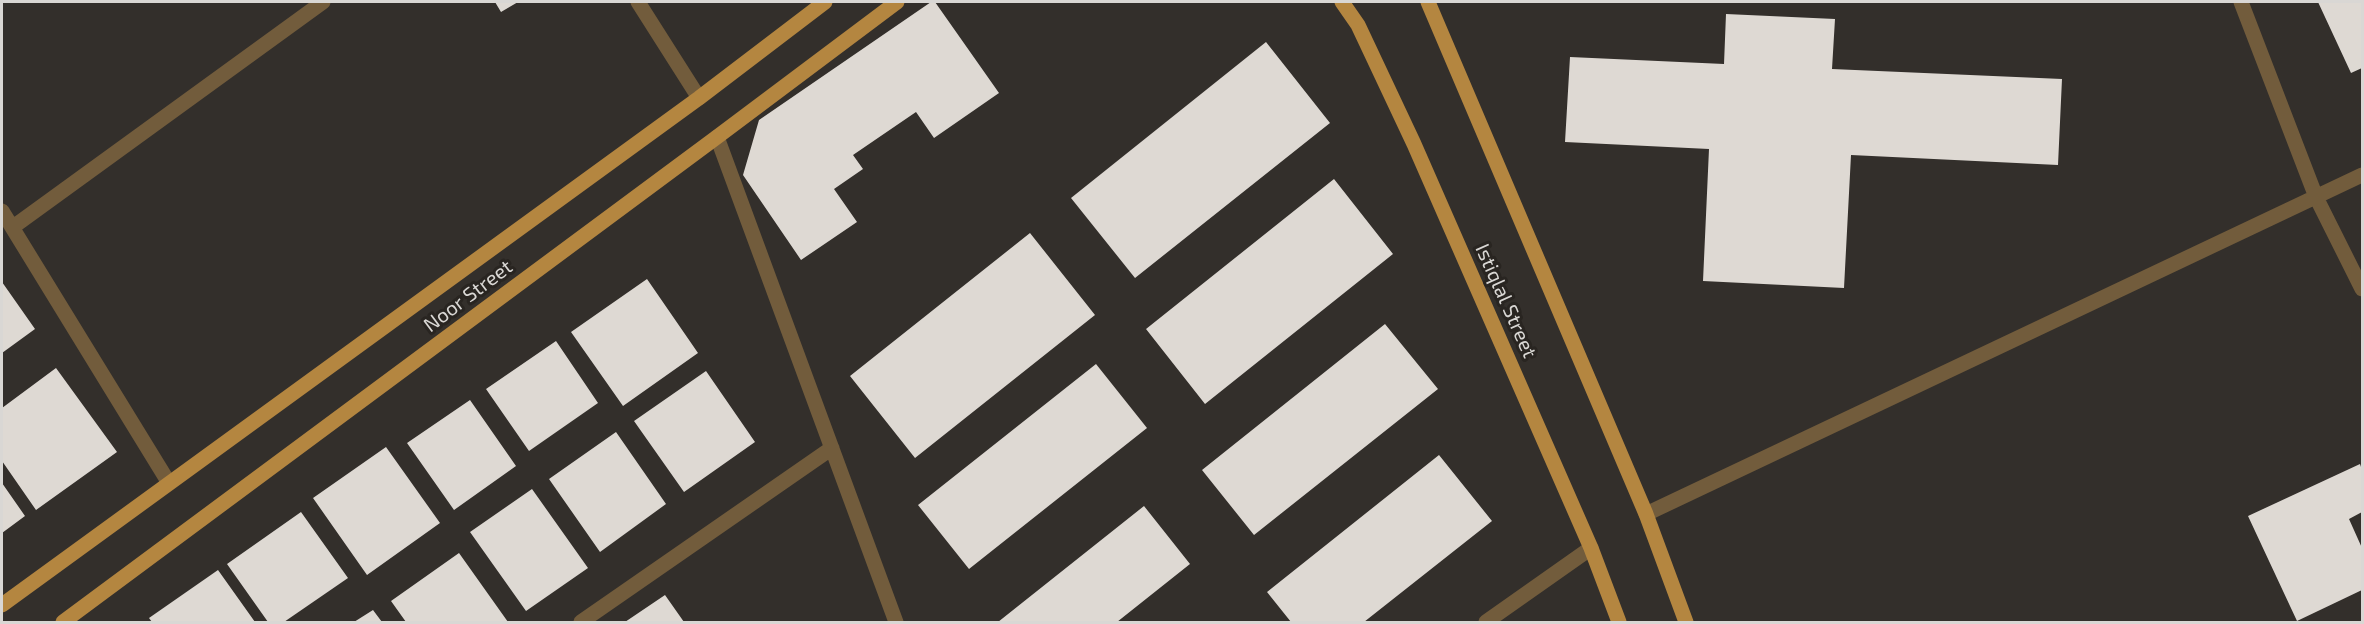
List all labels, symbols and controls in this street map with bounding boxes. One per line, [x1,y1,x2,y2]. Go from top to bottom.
street label: Istiqlal Street [1470,240,1542,362]
street label: Noor Street [419,255,517,337]

